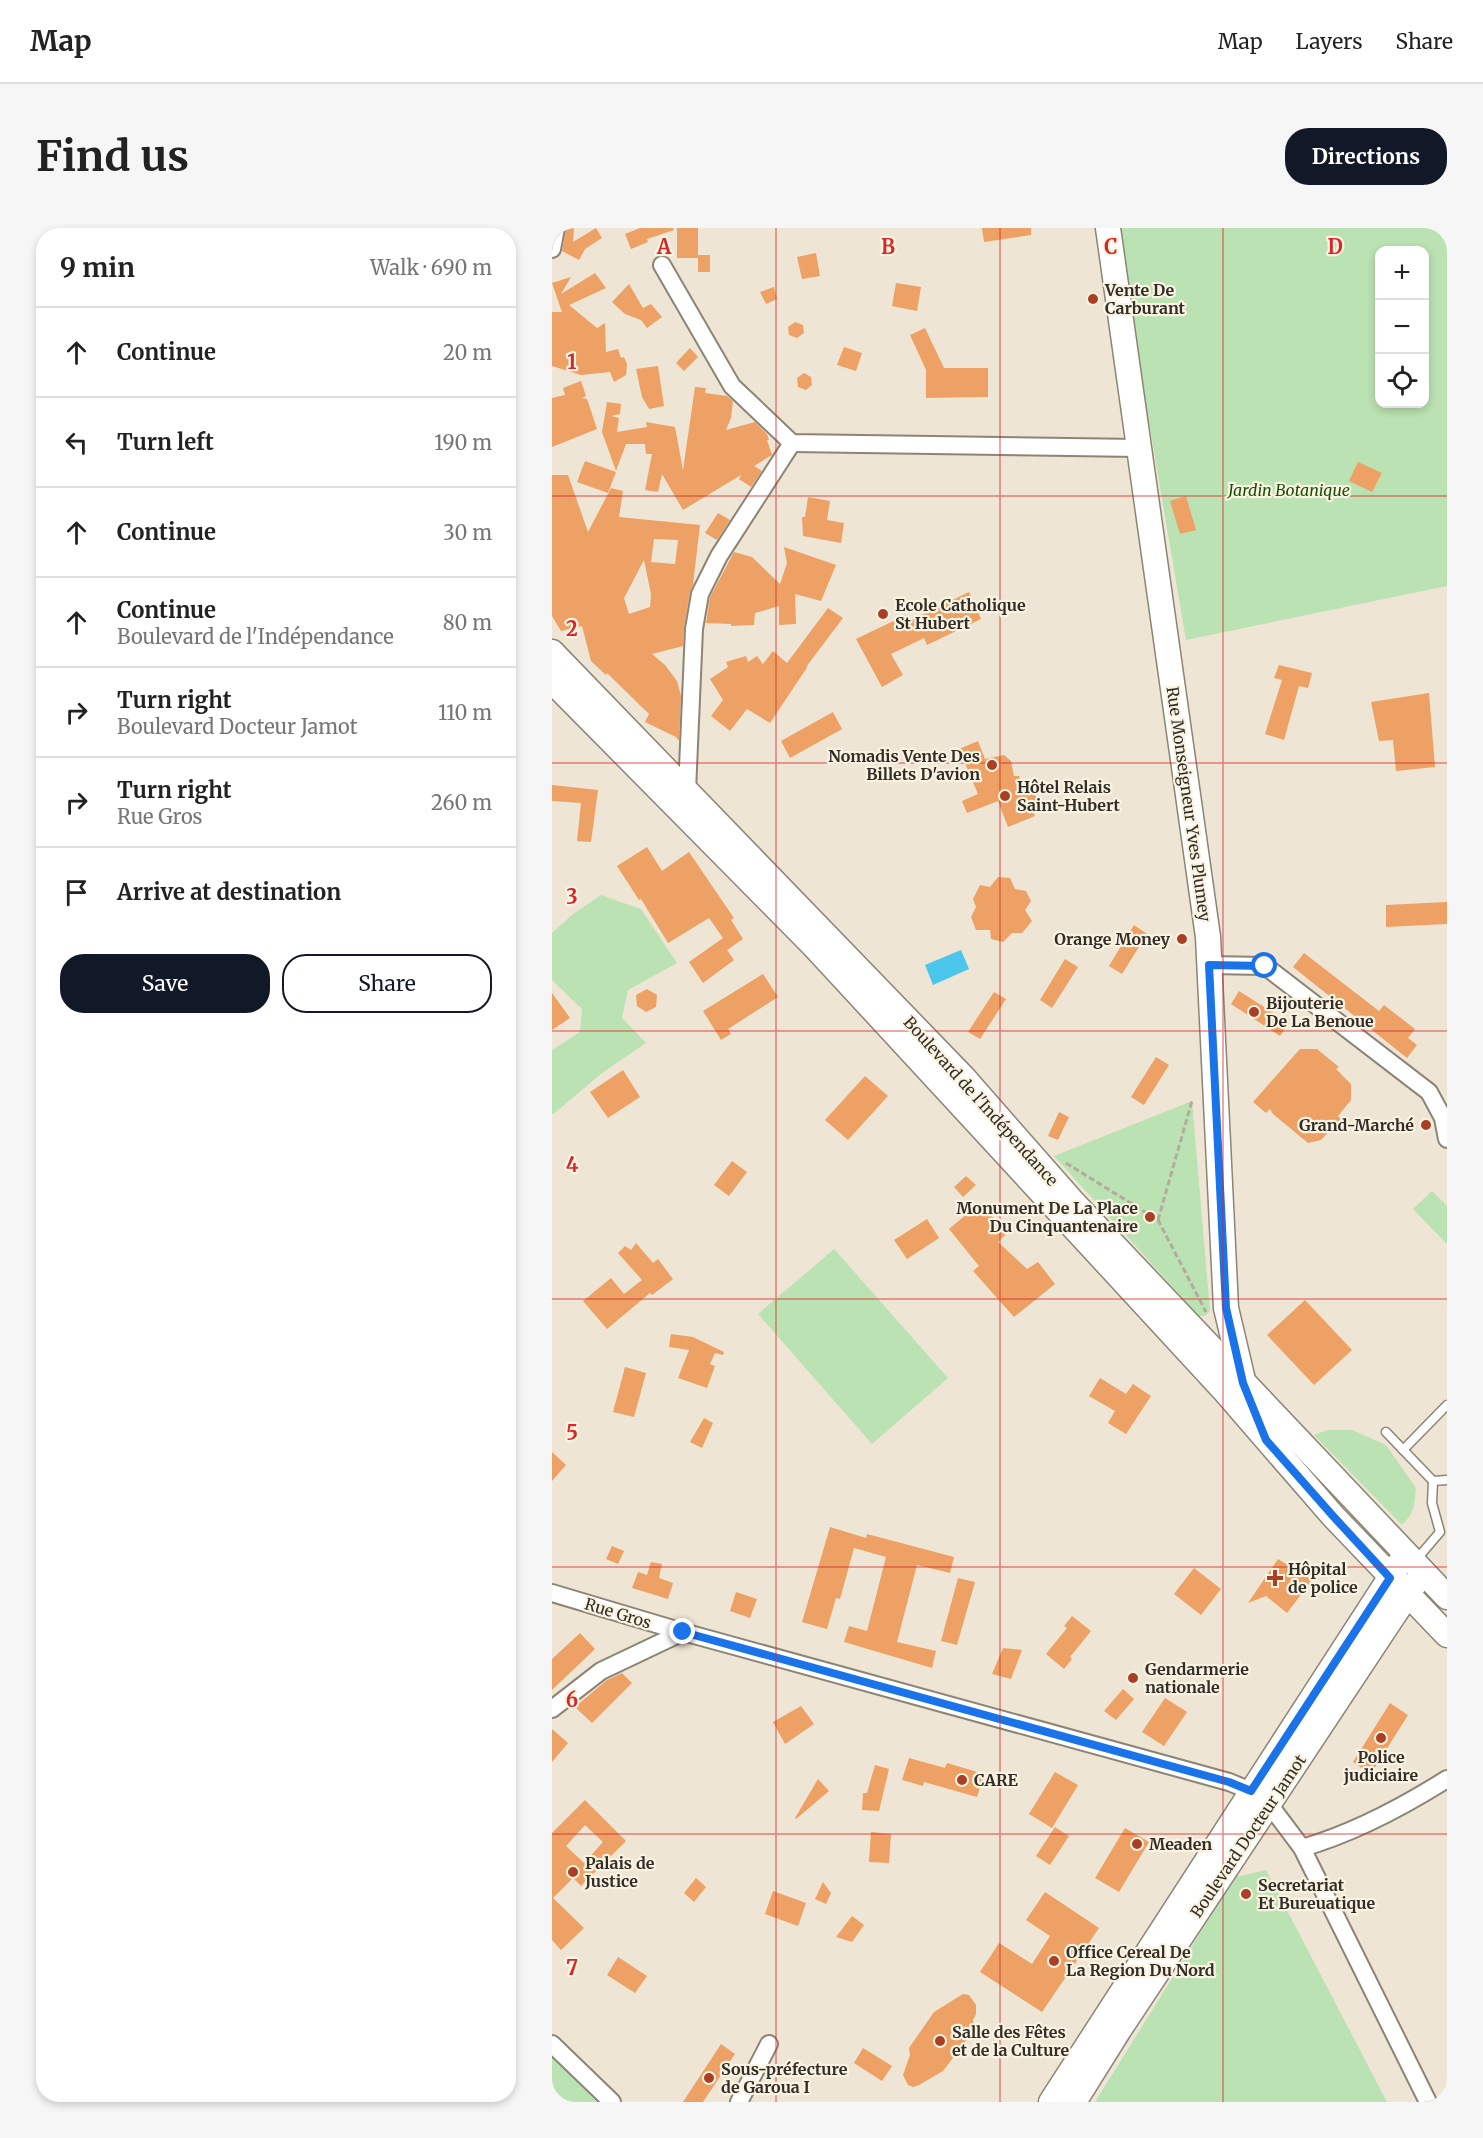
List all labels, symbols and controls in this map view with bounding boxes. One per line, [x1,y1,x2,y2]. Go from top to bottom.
text: Map [30,23,92,59]
text: Map [1218,28,1263,55]
text: Layers [1296,28,1363,55]
text: Share [1396,28,1453,55]
button: Directions [1285,128,1447,185]
text: Find us [36,130,189,182]
text: A [656,234,672,259]
text: B [881,234,895,259]
text: C [1104,234,1118,259]
text: D [1327,234,1343,259]
map controls [1375,246,1429,408]
button: + [1375,246,1429,300]
text: 9 min [60,251,135,284]
text: Walk · 690 m [370,255,492,280]
place label: Vente De Carburant [1104,280,1186,318]
marker: Vente De Carburant [1086,292,1100,306]
button: − [1375,300,1429,354]
icon: ahead [60,336,93,369]
text: Continue [117,338,216,366]
text: 20 m [443,340,492,365]
text: 1 [567,349,577,374]
button: locate [1375,354,1429,408]
icon: left [60,426,93,459]
text: Turn left [117,428,214,456]
text: 190 m [434,430,492,455]
park label: Jardin Botanique [1226,480,1350,500]
icon: ahead [60,516,93,549]
text: Continue [117,518,216,546]
text: 30 m [443,520,492,545]
place label: Ecole Catholique St Hubert [895,595,1026,633]
text: Continue [117,596,216,624]
icon: ahead [60,606,93,639]
marker: Ecole Catholique St Hubert [876,607,890,621]
text: 80 m [443,610,492,635]
text: 2 [566,616,578,641]
text: Boulevard de l'Indépendance [117,624,394,649]
street label: Rue Monseigneur Yves Plumey [1163,685,1215,923]
text: Turn right [117,686,231,714]
icon: right [60,696,93,729]
text: 110 m [438,700,492,725]
text: Boulevard Docteur Jamot [117,714,358,739]
place label: Nomadis Vente Des Billets D'avion [828,746,980,784]
marker: Nomadis Vente Des Billets D'avion [985,758,999,772]
text: Turn right [117,776,231,804]
place label: Hôtel Relais Saint-Hubert [1017,777,1120,815]
icon: right [60,786,93,819]
marker: Hôtel Relais Saint-Hubert [998,789,1012,803]
text: 260 m [431,790,492,815]
text: Rue Gros [117,804,202,829]
icon: arrive [60,876,93,909]
text: Arrive at destination [117,878,341,906]
text: 3 [566,884,578,909]
place label: Orange Money [1054,929,1171,949]
marker: Orange Money [1175,932,1189,946]
route start [1251,952,1277,978]
button: Save [60,954,270,1013]
button: Share [282,954,492,1013]
place label: Bijouterie De La Benoue [1266,993,1374,1031]
marker: Bijouterie De La Benoue [1247,1005,1261,1019]
street label: Boulevard de l'Indépendance [900,1012,1062,1190]
place label: Grand-Marché [1299,1115,1414,1135]
marker: Grand-Marché [1419,1118,1433,1132]
text: 4 [566,1152,579,1177]
place label: Monument De La Place Du Cinquantenaire [956,1198,1138,1236]
marker: Monument De La Place Du Cinquantenaire [1143,1210,1157,1224]
text: 5 [566,1420,578,1445]
place label: Hôpital de police [1288,1559,1358,1597]
marker: Hôpital de police [1266,1569,1284,1587]
street label: Rue Gros [582,1593,654,1633]
route end [669,1618,695,1644]
place label: Gendarmerie nationale [1145,1659,1249,1697]
marker: Gendarmerie nationale [1126,1671,1140,1685]
text: 6 [566,1687,578,1712]
marker: Police judiciaire [1374,1731,1388,1745]
place label: Police judiciaire [1343,1747,1419,1785]
street label: Boulevard Docteur Jamot [1186,1750,1311,1921]
place label: CARE [974,1770,1018,1790]
marker: CARE [955,1773,969,1787]
place label: Meaden [1149,1834,1212,1854]
marker: Meaden [1130,1837,1144,1851]
place label: Palais de Justice [584,1853,655,1891]
marker: Palais de Justice [566,1865,580,1879]
place label: Secretariat Et Bureuatique [1258,1875,1375,1913]
marker: Secretariat Et Bureuatique [1239,1887,1253,1901]
place label: Office Cereal De La Region Du Nord [1066,1942,1215,1980]
marker: Office Cereal De La Region Du Nord [1047,1954,1061,1968]
text: 7 [566,1955,578,1980]
place label: Salle des Fêtes et de la Culture [952,2022,1070,2060]
marker: Salle des Fêtes et de la Culture [933,2034,947,2048]
place label: Sous-préfecture de Garoua I [721,2059,848,2097]
marker: Sous-préfecture de Garoua I [702,2071,716,2085]

